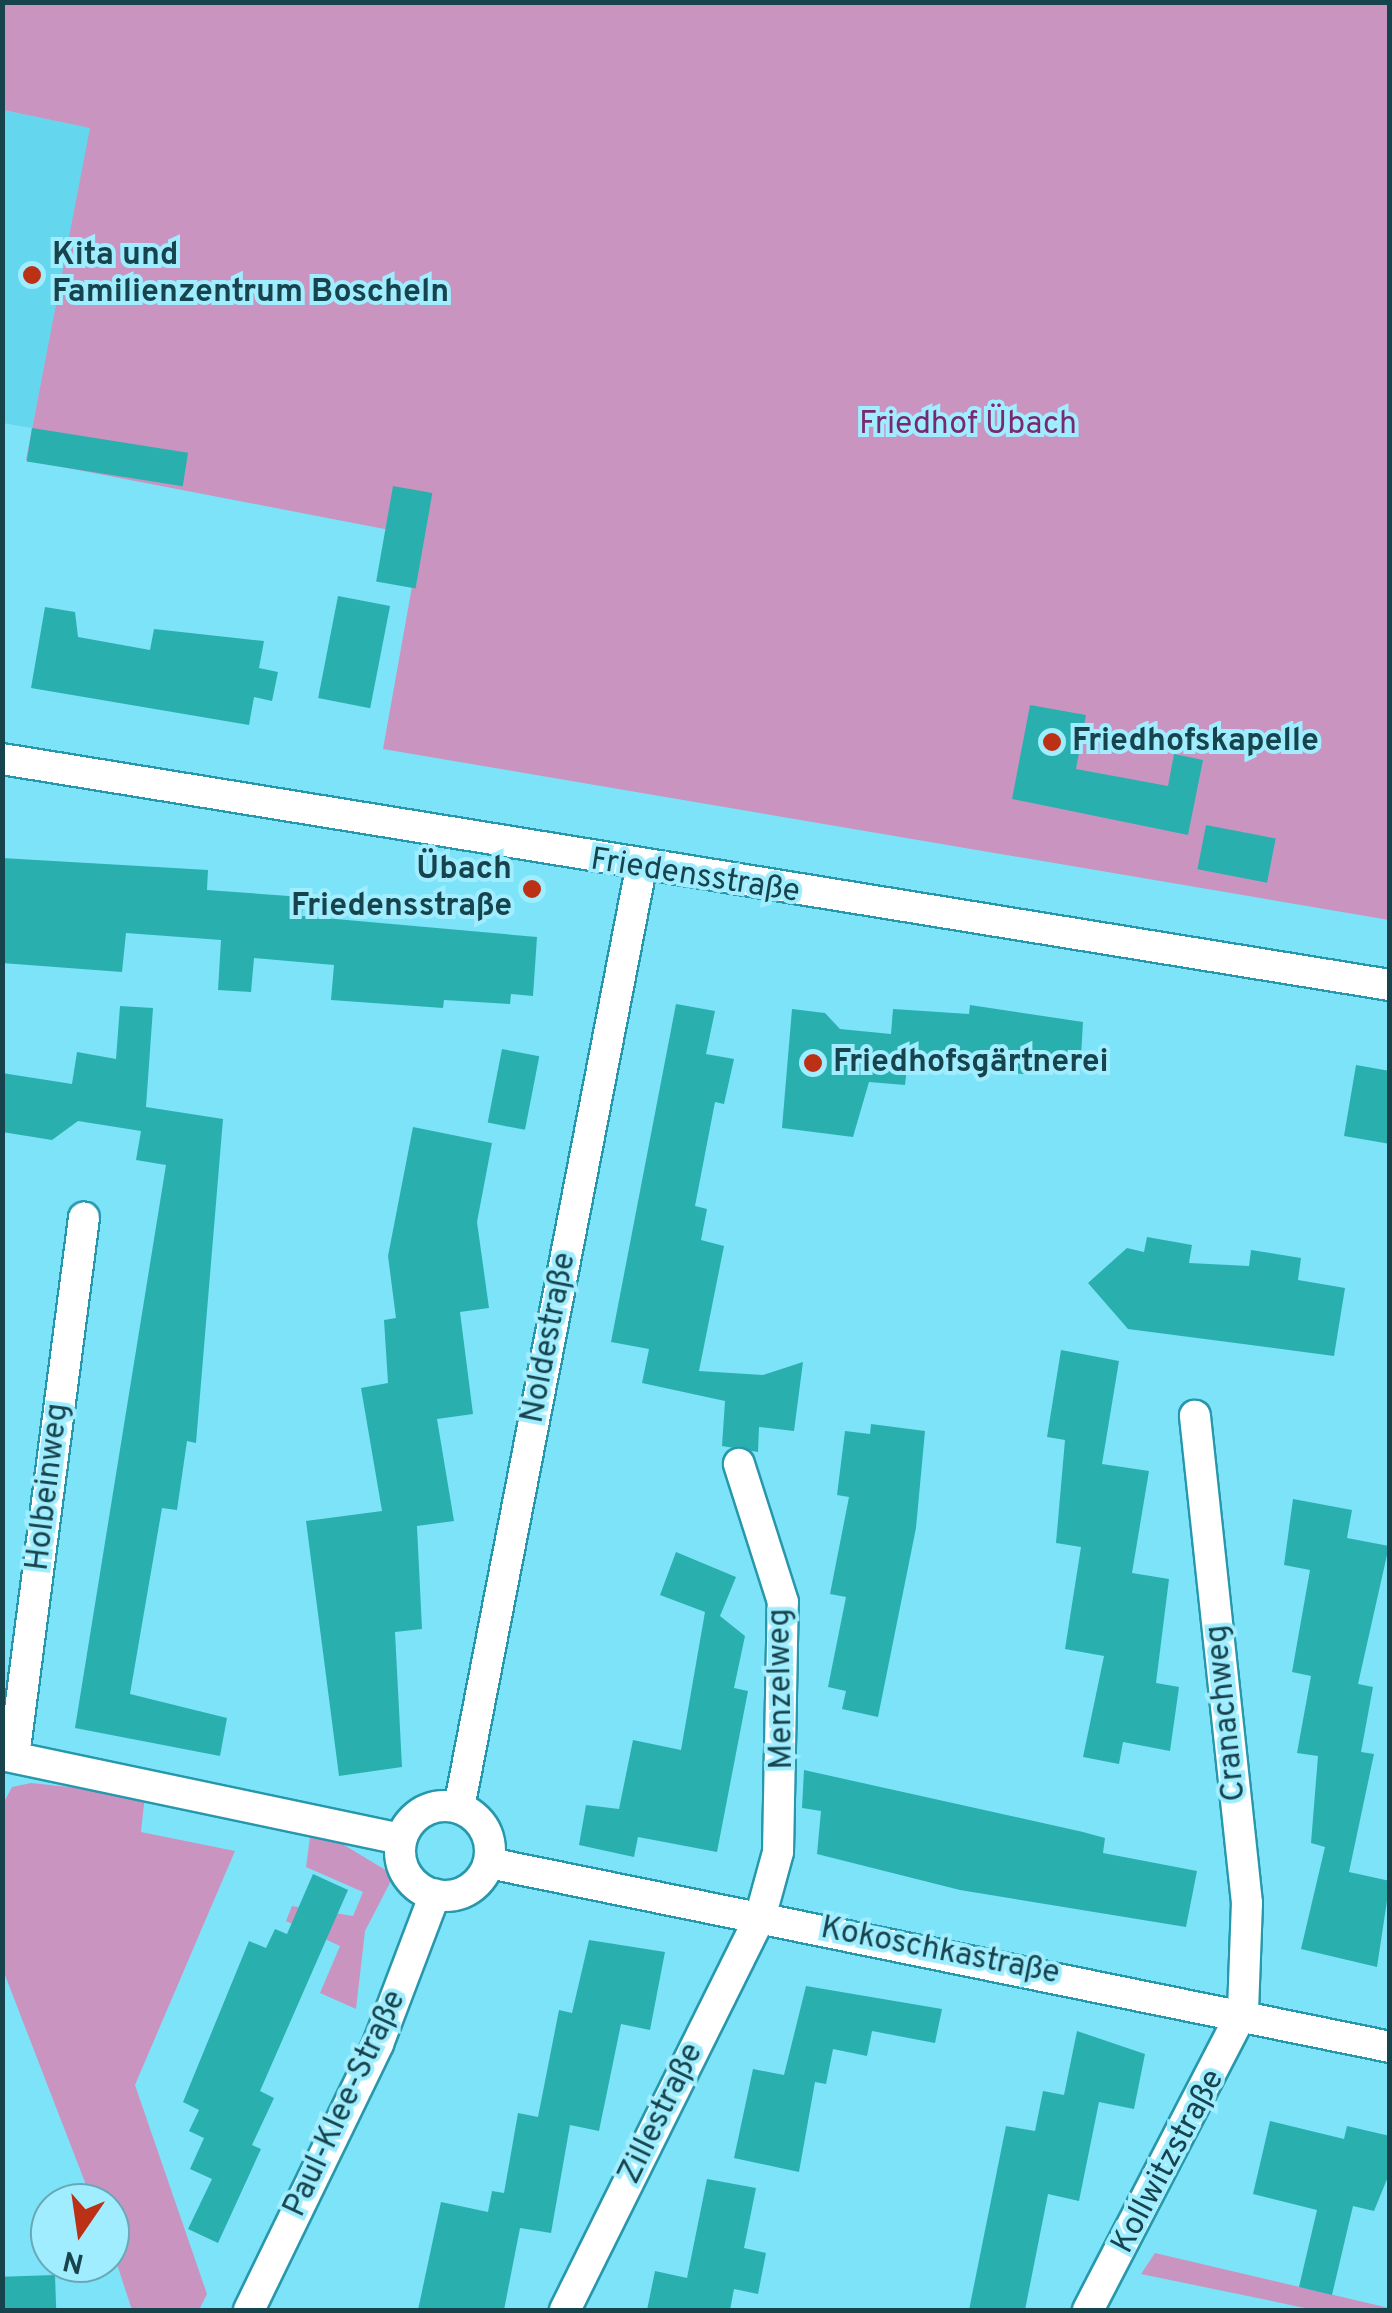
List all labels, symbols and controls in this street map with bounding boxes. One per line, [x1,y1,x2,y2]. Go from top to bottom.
place label: Kita und Familienzentrum Boscheln [52,238,449,313]
marker: Kita und Familienzentrum Boscheln [21,264,43,286]
park label: Friedhof Übach [859,406,1077,444]
place label: Friedhofskapelle [1072,723,1319,761]
marker: Friedhofskapelle [1041,731,1063,753]
street label: Friedensstraße [588,842,802,912]
place label: Übach Friedensstraße [291,852,512,927]
marker: Übach Friedensstraße [521,878,543,900]
place label: Friedhofsgärtnerei [833,1044,1109,1082]
marker: Friedhofsgärtnerei [802,1052,824,1074]
street label: Noldestraße [515,1249,585,1427]
street label: Holbeinweg [20,1401,78,1573]
street label: Menzelweg [761,1608,803,1770]
street label: Cranachweg [1199,1623,1255,1803]
street label: Kokoschkastraße [817,1910,1063,1994]
street label: Paul-Klee-Straße [277,1985,415,2223]
street label: Zillestraße [612,2037,712,2191]
street label: Kollwitzstraße [1104,2064,1234,2260]
north arrow [30,2183,130,2283]
text: N [60,2240,88,2280]

